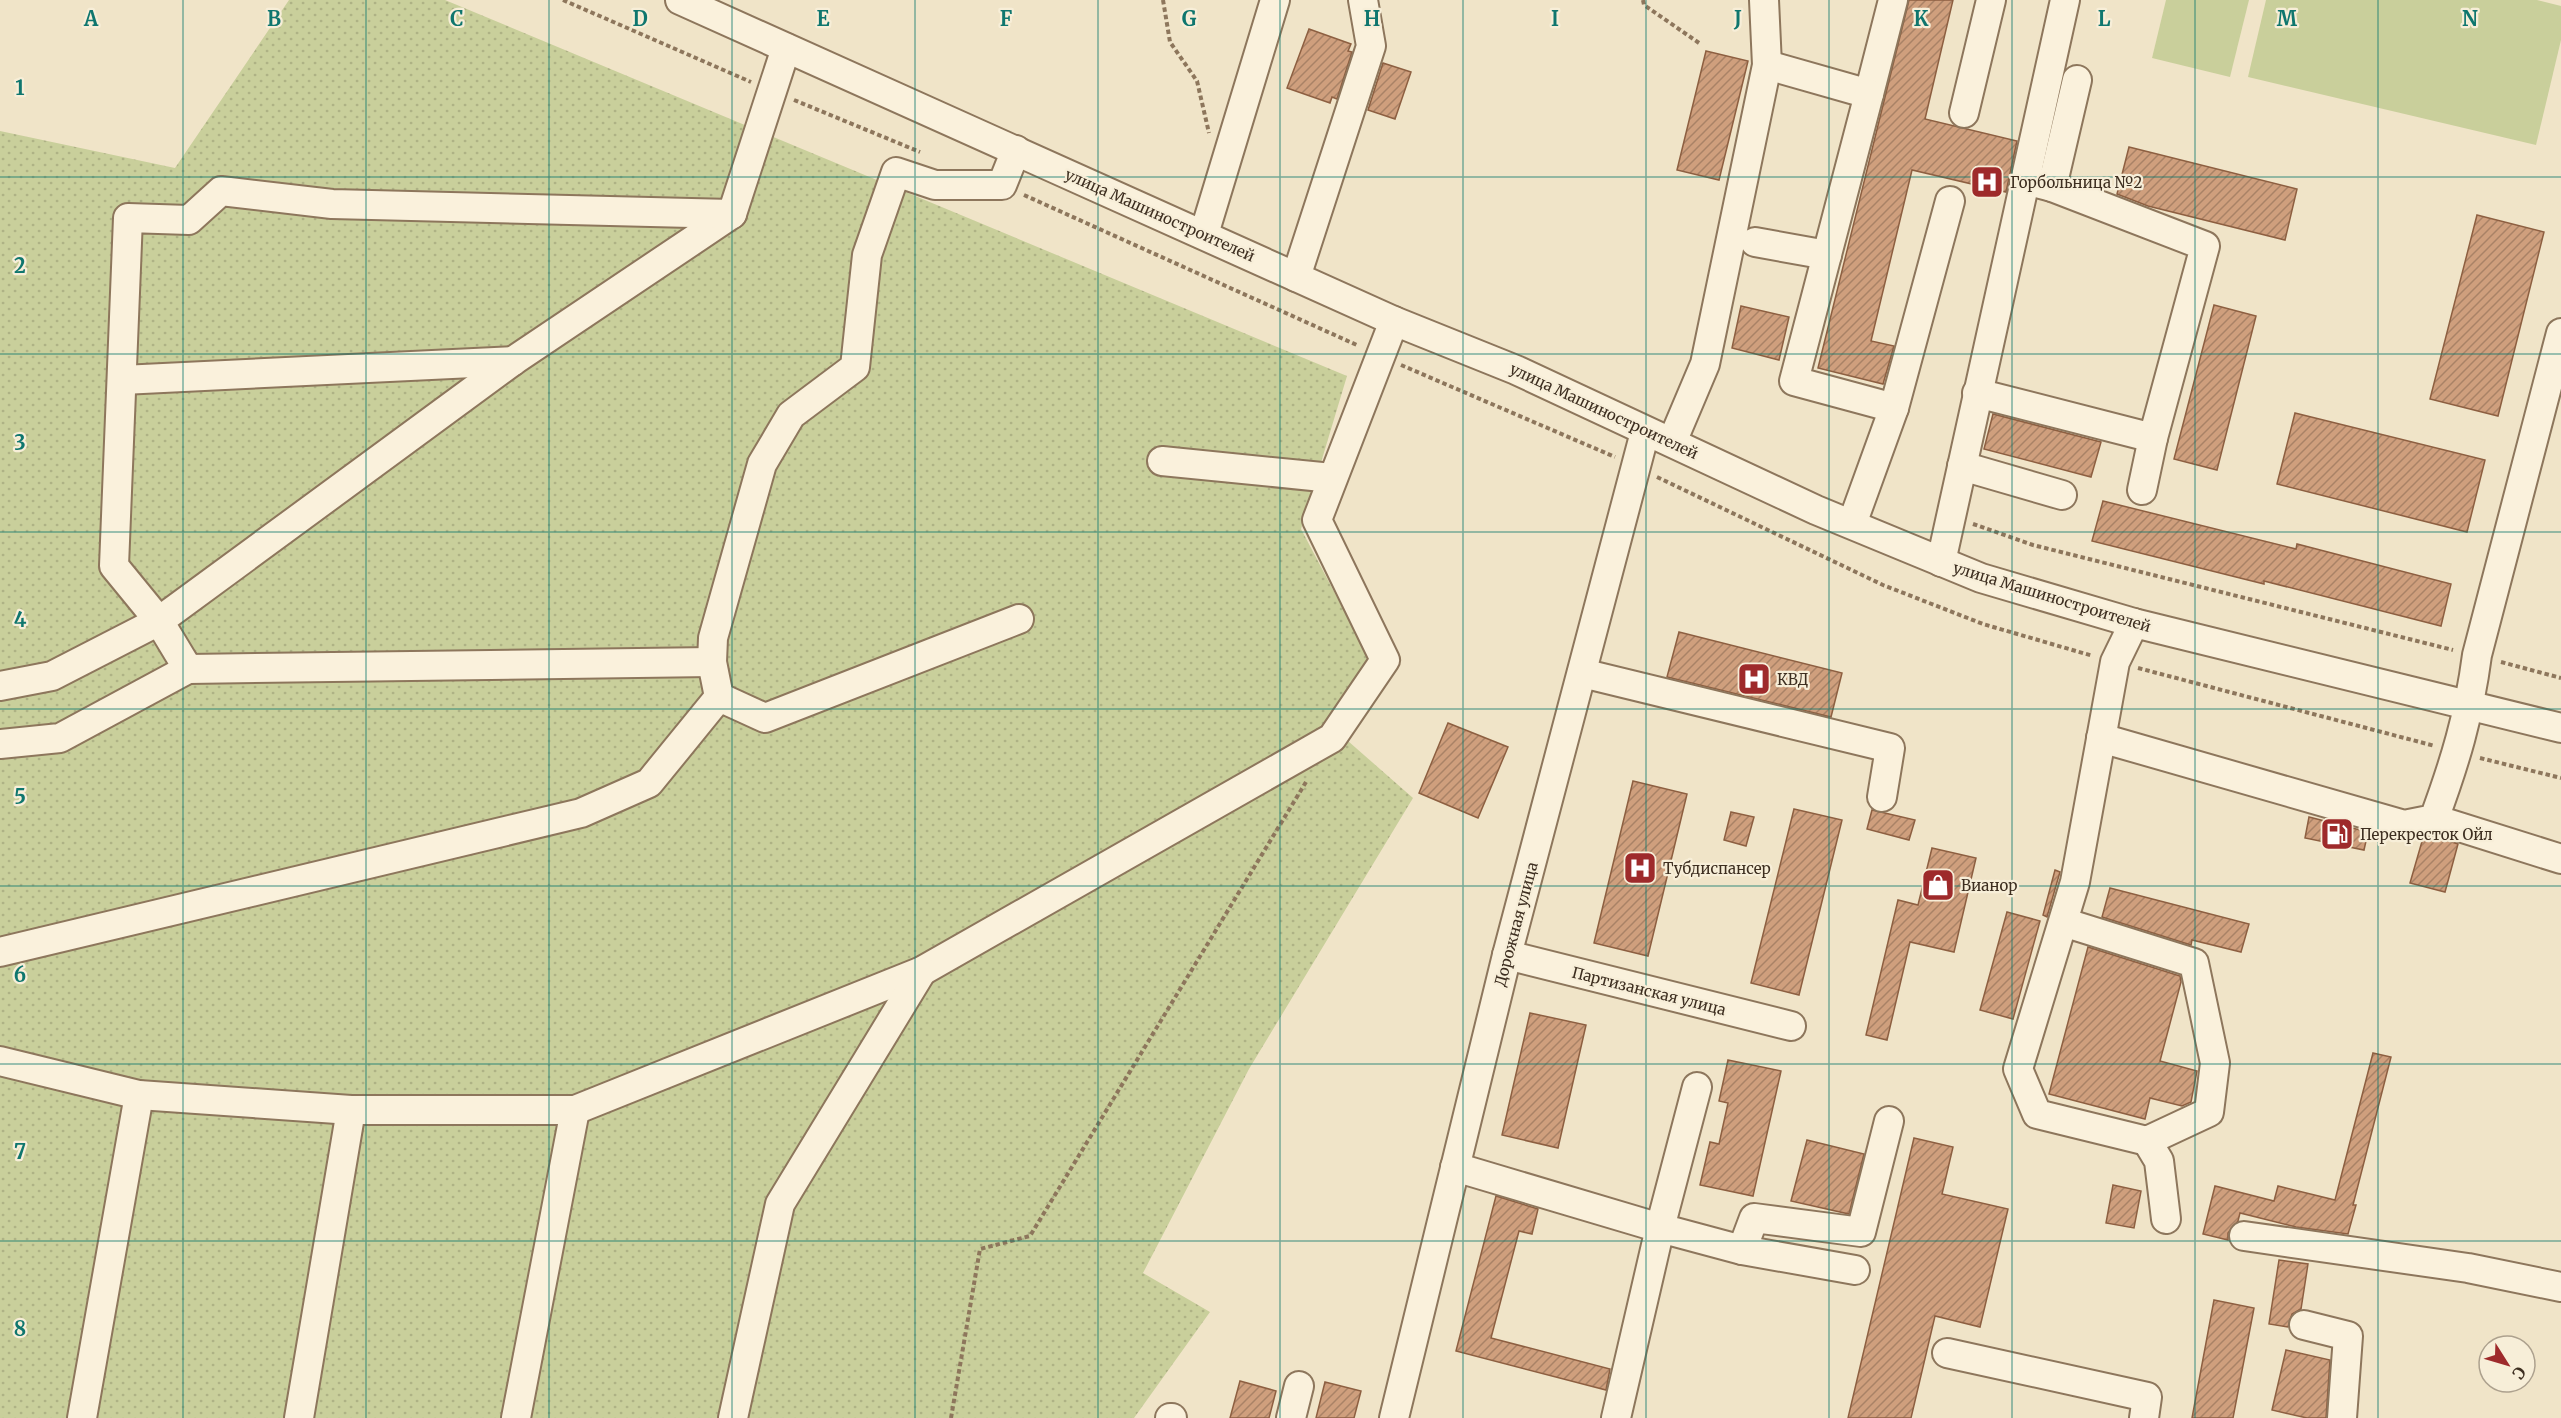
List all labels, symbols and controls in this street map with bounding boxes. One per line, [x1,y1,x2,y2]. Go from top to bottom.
text: A [83,6,99,31]
text: B [267,6,281,31]
text: C [450,6,464,31]
text: D [632,6,648,31]
text: E [816,6,830,31]
text: F [1000,6,1013,31]
text: G [1182,6,1197,31]
text: H [1364,6,1380,31]
text: I [1551,6,1559,31]
text: J [1733,6,1742,31]
text: K [1914,6,1929,31]
text: L [2098,6,2111,31]
text: M [2277,6,2298,31]
text: N [2462,6,2478,31]
text: 1 [15,75,25,100]
street label: улица Машиностроителей [1062,164,1258,266]
hospital icon: Горбольница №2 [1969,164,2005,200]
place label: Горбольница №2 [2010,173,2142,192]
text: 2 [14,253,26,278]
street label: улица Машиностроителей [1507,359,1701,463]
text: 3 [14,430,26,455]
street label: улица Машиностроителей [1951,558,2153,636]
text: 4 [14,607,27,632]
hospital icon: КВД [1736,661,1772,697]
place label: КВД [1777,670,1809,689]
text: 5 [14,784,26,809]
fuel station icon: Перекресток Ойл [2319,816,2355,852]
place label: Перекресток Ойл [2360,825,2493,844]
hospital icon: Тубдиспансер [1622,850,1658,886]
place label: Тубдиспансер [1663,859,1771,878]
street label: Дорожная улица [1490,860,1542,988]
shop icon: Вианор [1920,867,1956,903]
place label: Вианор [1961,876,2018,895]
text: 6 [14,962,26,987]
street label: Партизанская улица [1570,963,1728,1019]
text: 7 [14,1139,26,1164]
text: 8 [14,1316,26,1341]
north arrow [2477,1334,2537,1394]
text: С [2508,1363,2530,1383]

